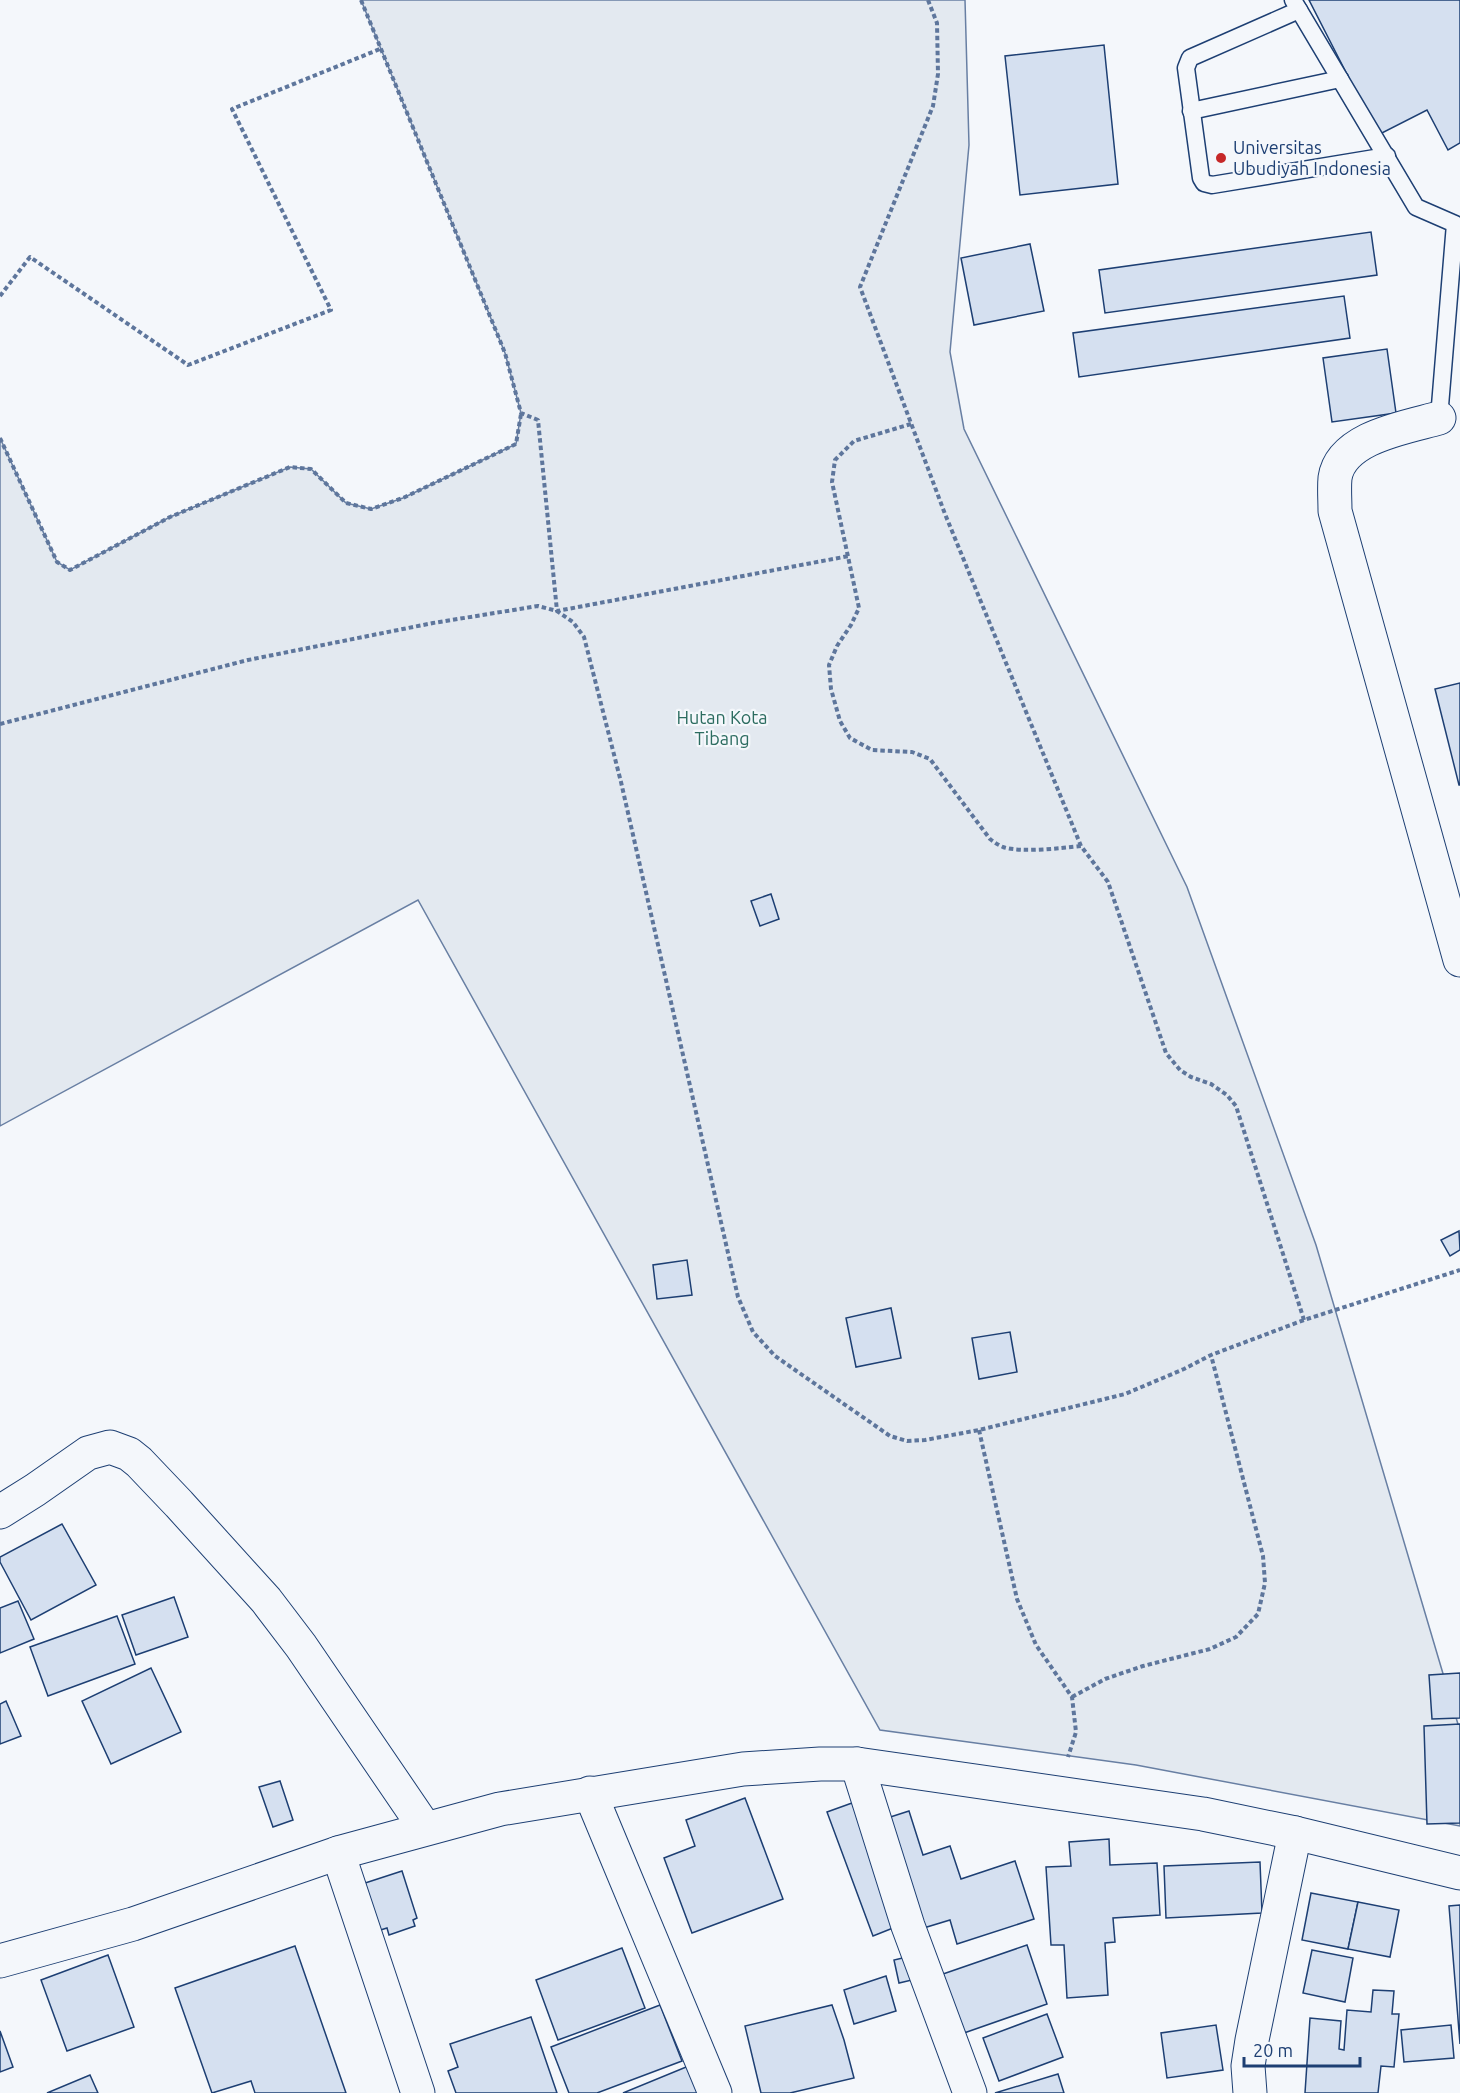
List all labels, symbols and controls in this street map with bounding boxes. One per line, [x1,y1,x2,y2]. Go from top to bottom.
place label: Universitas Ubudiyah Indonesia [1233,137,1391,178]
marker: Universitas Ubudiyah Indonesia [1214,151,1228,165]
park label: Hutan Kota Tibang [676,707,768,748]
scale bar [1244,2030,1360,2068]
text: 20 m [1253,2040,1293,2060]

